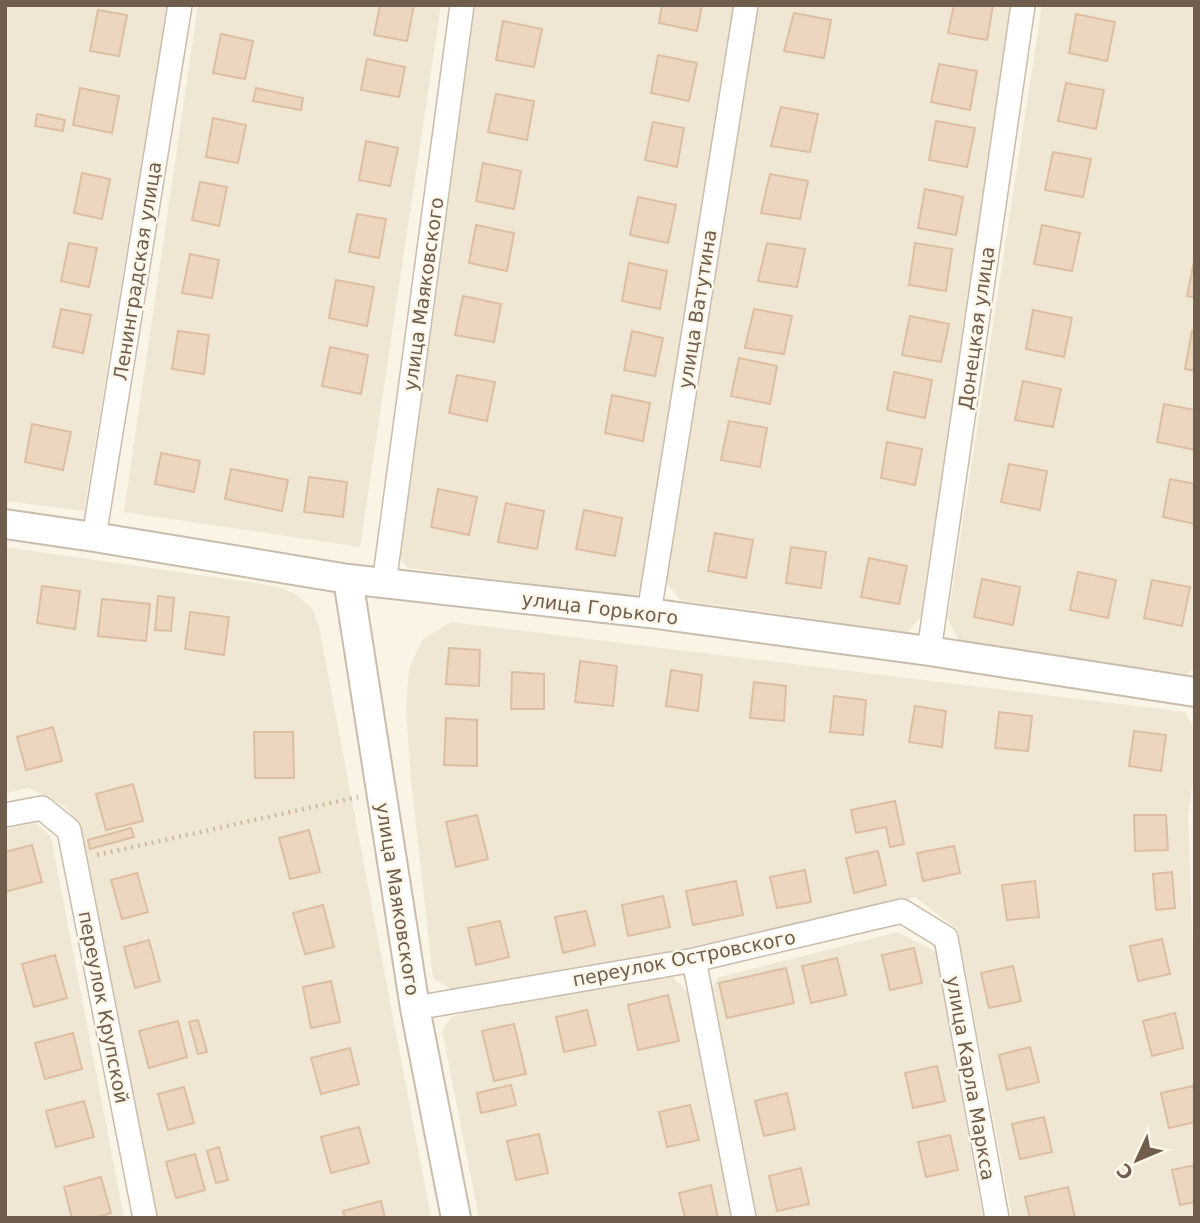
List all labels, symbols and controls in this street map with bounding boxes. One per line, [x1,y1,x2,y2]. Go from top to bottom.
street label: Ленинградская улица [109,160,165,382]
street label: улица Маяковского [399,196,447,392]
street label: улица Ватутина [674,228,720,390]
street label: Донецкая улица [954,245,998,411]
street label: улица Горького [520,587,680,629]
street label: улица Маяковского [372,801,424,997]
street label: переулок Крупской [75,909,133,1105]
street label: переулок Островского [571,926,797,990]
street label: улица Карла Маркса [942,974,1000,1182]
north arrow [1102,1125,1172,1195]
text: С [1112,1159,1138,1184]

